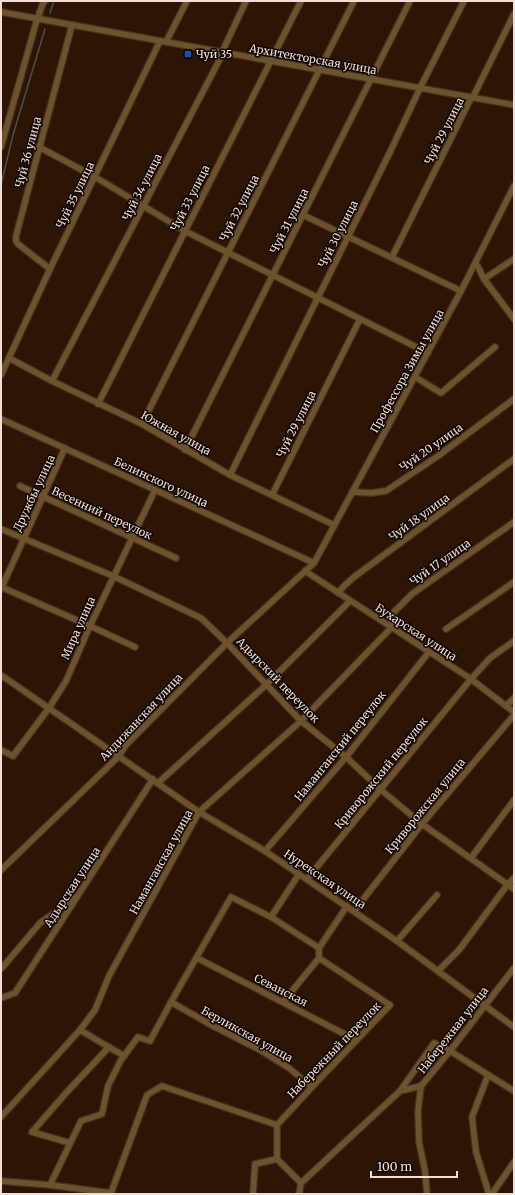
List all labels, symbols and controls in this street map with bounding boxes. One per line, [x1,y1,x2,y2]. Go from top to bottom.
street label: Архитекторская улица [247,41,378,77]
place label: Чуй 35 [196,47,232,61]
marker: Чуй 35 [183,49,193,59]
street label: Чуй 29 улица [421,95,467,167]
street label: Чуй 36 улица [12,115,44,189]
street label: Чуй 34 улица [119,151,165,223]
street label: Чуй 35 улица [53,159,97,231]
street label: Чуй 33 улица [167,162,213,233]
street label: Чуй 32 улица [216,172,262,244]
street label: Чуй 31 улица [267,186,311,256]
street label: Чуй 30 улица [315,198,361,270]
street label: Профессора Зимы улица [367,307,447,435]
street label: Чуй 29 улица [273,388,319,460]
street label: Южная улица [138,408,214,458]
street label: Чуй 20 улица [397,420,465,474]
street label: Дружбы улица [10,452,58,534]
street label: Белинского улица [112,454,210,510]
street label: Весенний переулок [49,484,155,542]
street label: Чуй 18 улица [386,490,452,544]
street label: Чуй 17 улица [407,536,473,588]
street label: Мира улица [58,594,98,662]
street label: Бухарская улица [373,600,460,664]
street label: Адырский переулок [233,634,322,726]
street label: Андижанская улица [96,670,185,764]
street label: Наманганский переулок [291,688,389,804]
street label: Криворожский переулок [332,714,430,832]
street label: Криворожская улица [382,755,468,857]
street label: Наманганская улица [126,807,196,917]
street label: Адырская улица [40,844,103,931]
street label: Нурекская улица [281,846,369,912]
street label: Севанская [252,971,310,1010]
street label: Набережная улица [415,984,491,1076]
street label: Набережный переулок [284,999,384,1101]
street label: Берликская улица [199,1003,295,1065]
scale bar [371,1153,457,1179]
text: 100 m [377,1159,412,1174]

